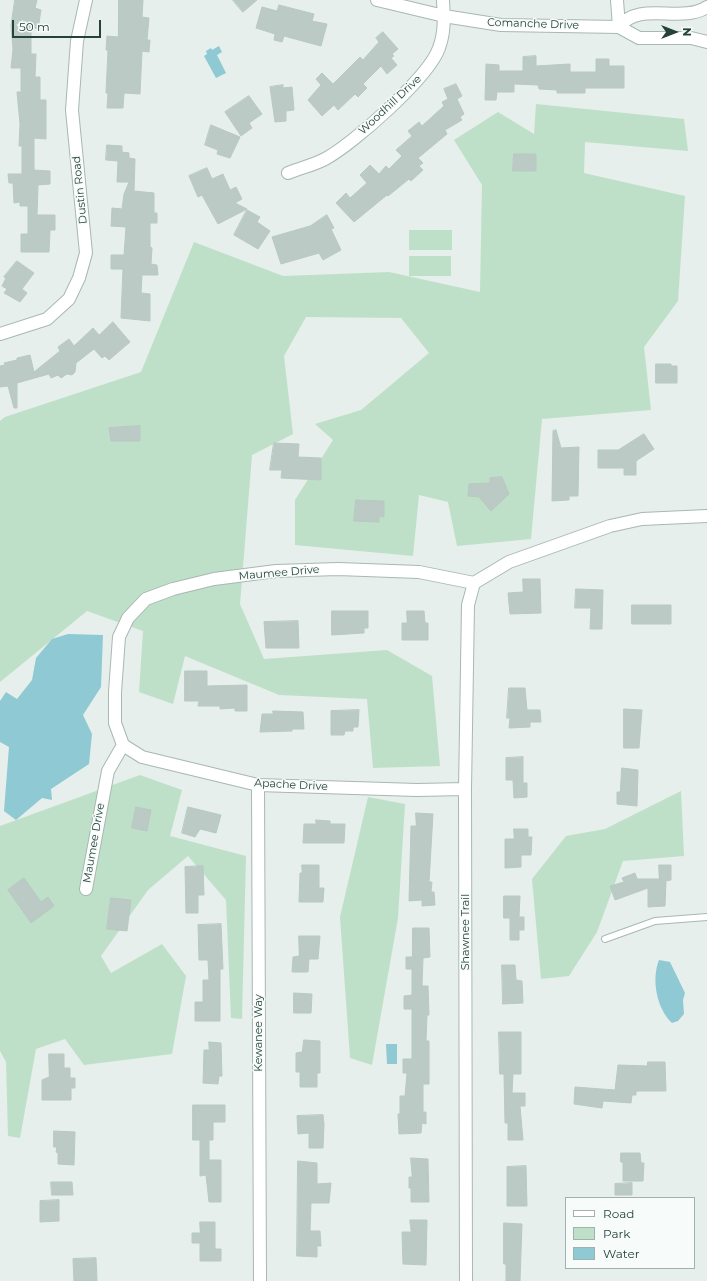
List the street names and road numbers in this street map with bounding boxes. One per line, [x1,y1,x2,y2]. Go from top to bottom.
street label: Comanche Drive [487,16,579,32]
street label: Woodhill Drive [356,73,424,137]
street label: Dustin Road [70,155,90,225]
street label: Maumee Drive [238,563,320,583]
street label: Apache Drive [254,776,328,794]
street label: Maumee Drive [80,802,108,884]
street label: Shawnee Trail [459,894,473,970]
street label: Kewanee Way [252,994,266,1072]

